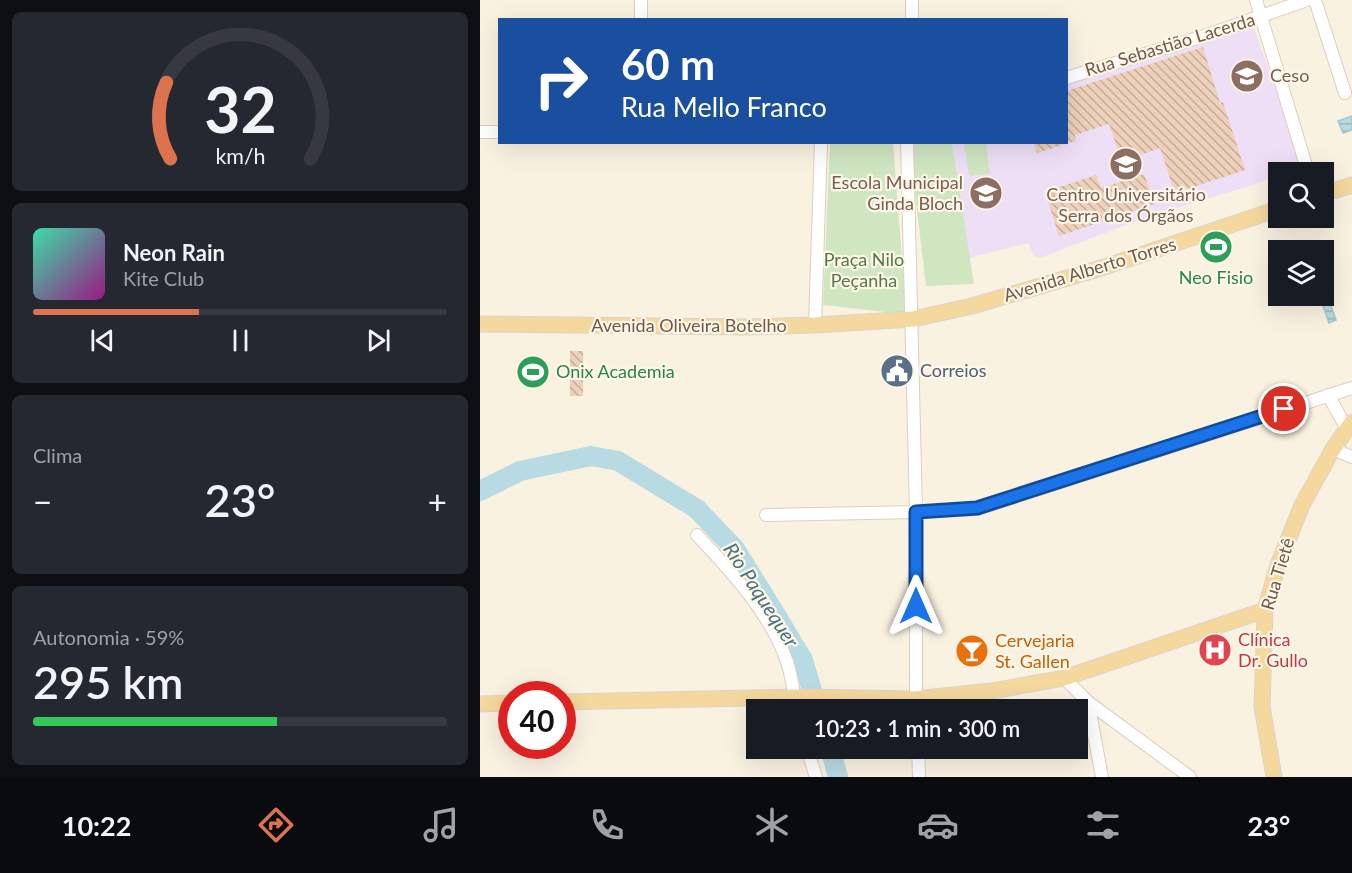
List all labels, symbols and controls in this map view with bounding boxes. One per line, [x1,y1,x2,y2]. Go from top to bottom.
street label: Rua Sebastião Lacerda [1082,8,1257,80]
text: 60 m [621,39,715,89]
icon: right [522,42,600,120]
school or university icon: Ceso [1229,58,1265,94]
place label: Ceso [1270,64,1309,86]
text: 32 [204,71,276,146]
text: Rua Mello Franco [621,90,827,123]
text: km/h [215,143,265,169]
school or university icon: Centro Universitário Serra dos Órgãos [1108,146,1144,182]
map controls [1268,162,1334,306]
button: search [1268,162,1334,228]
place label: Escola Municipal Ginda Bloch [831,171,963,214]
school or university icon: Escola Municipal Ginda Bloch [968,175,1004,211]
place label: Centro Universitário Serra dos Órgãos [1046,183,1206,226]
sports icon: Neo Fisio [1198,229,1234,265]
street label: Avenida Alberto Torres [1001,232,1179,306]
text: Neon Rain [123,239,225,266]
button: layers [1268,240,1334,306]
park label: Praça Nilo Peçanha [824,248,904,291]
text: Kite Club [123,266,204,290]
place label: Neo Fisio [1179,266,1253,288]
street label: Avenida Oliveira Botelho [591,314,787,336]
icon: previous [86,324,119,357]
icon: pause [224,324,257,357]
icon: next [362,324,395,357]
public building icon: Correios [879,353,915,389]
sports icon: Onix Academia [515,354,551,390]
place label: Correios [920,359,987,381]
place label: Onix Academia [556,360,675,382]
pin [1258,383,1309,434]
icon: arrive [1267,392,1300,425]
text: Clima [33,443,82,467]
text: 23° [205,473,275,527]
text: − [33,481,52,521]
text: + [428,481,447,521]
street label: Rua Tietê [1256,535,1298,612]
water label: Rio Paquequer [719,538,805,652]
position arrow [884,574,948,638]
text: Autonomia · 59% [33,625,184,649]
place label: Clínica Dr. Gullo [1238,628,1308,671]
place label: Cervejaria St. Gallen [995,629,1075,672]
hospital icon: Clínica Dr. Gullo [1197,632,1233,668]
bar icon: Cervejaria St. Gallen [954,633,990,669]
text: 295 km [33,655,183,709]
speed limit sign: 40 [498,681,576,759]
text: 10:23 · 1 min · 300 m [814,715,1020,742]
icon: directions [255,804,297,846]
icon: music [420,804,462,846]
icon: phone [586,804,628,846]
icon: climate [751,804,793,846]
icon: car [917,804,959,846]
icon: filters [1082,804,1124,846]
text: 10:22 [62,809,131,842]
text: 23° [1248,809,1290,842]

